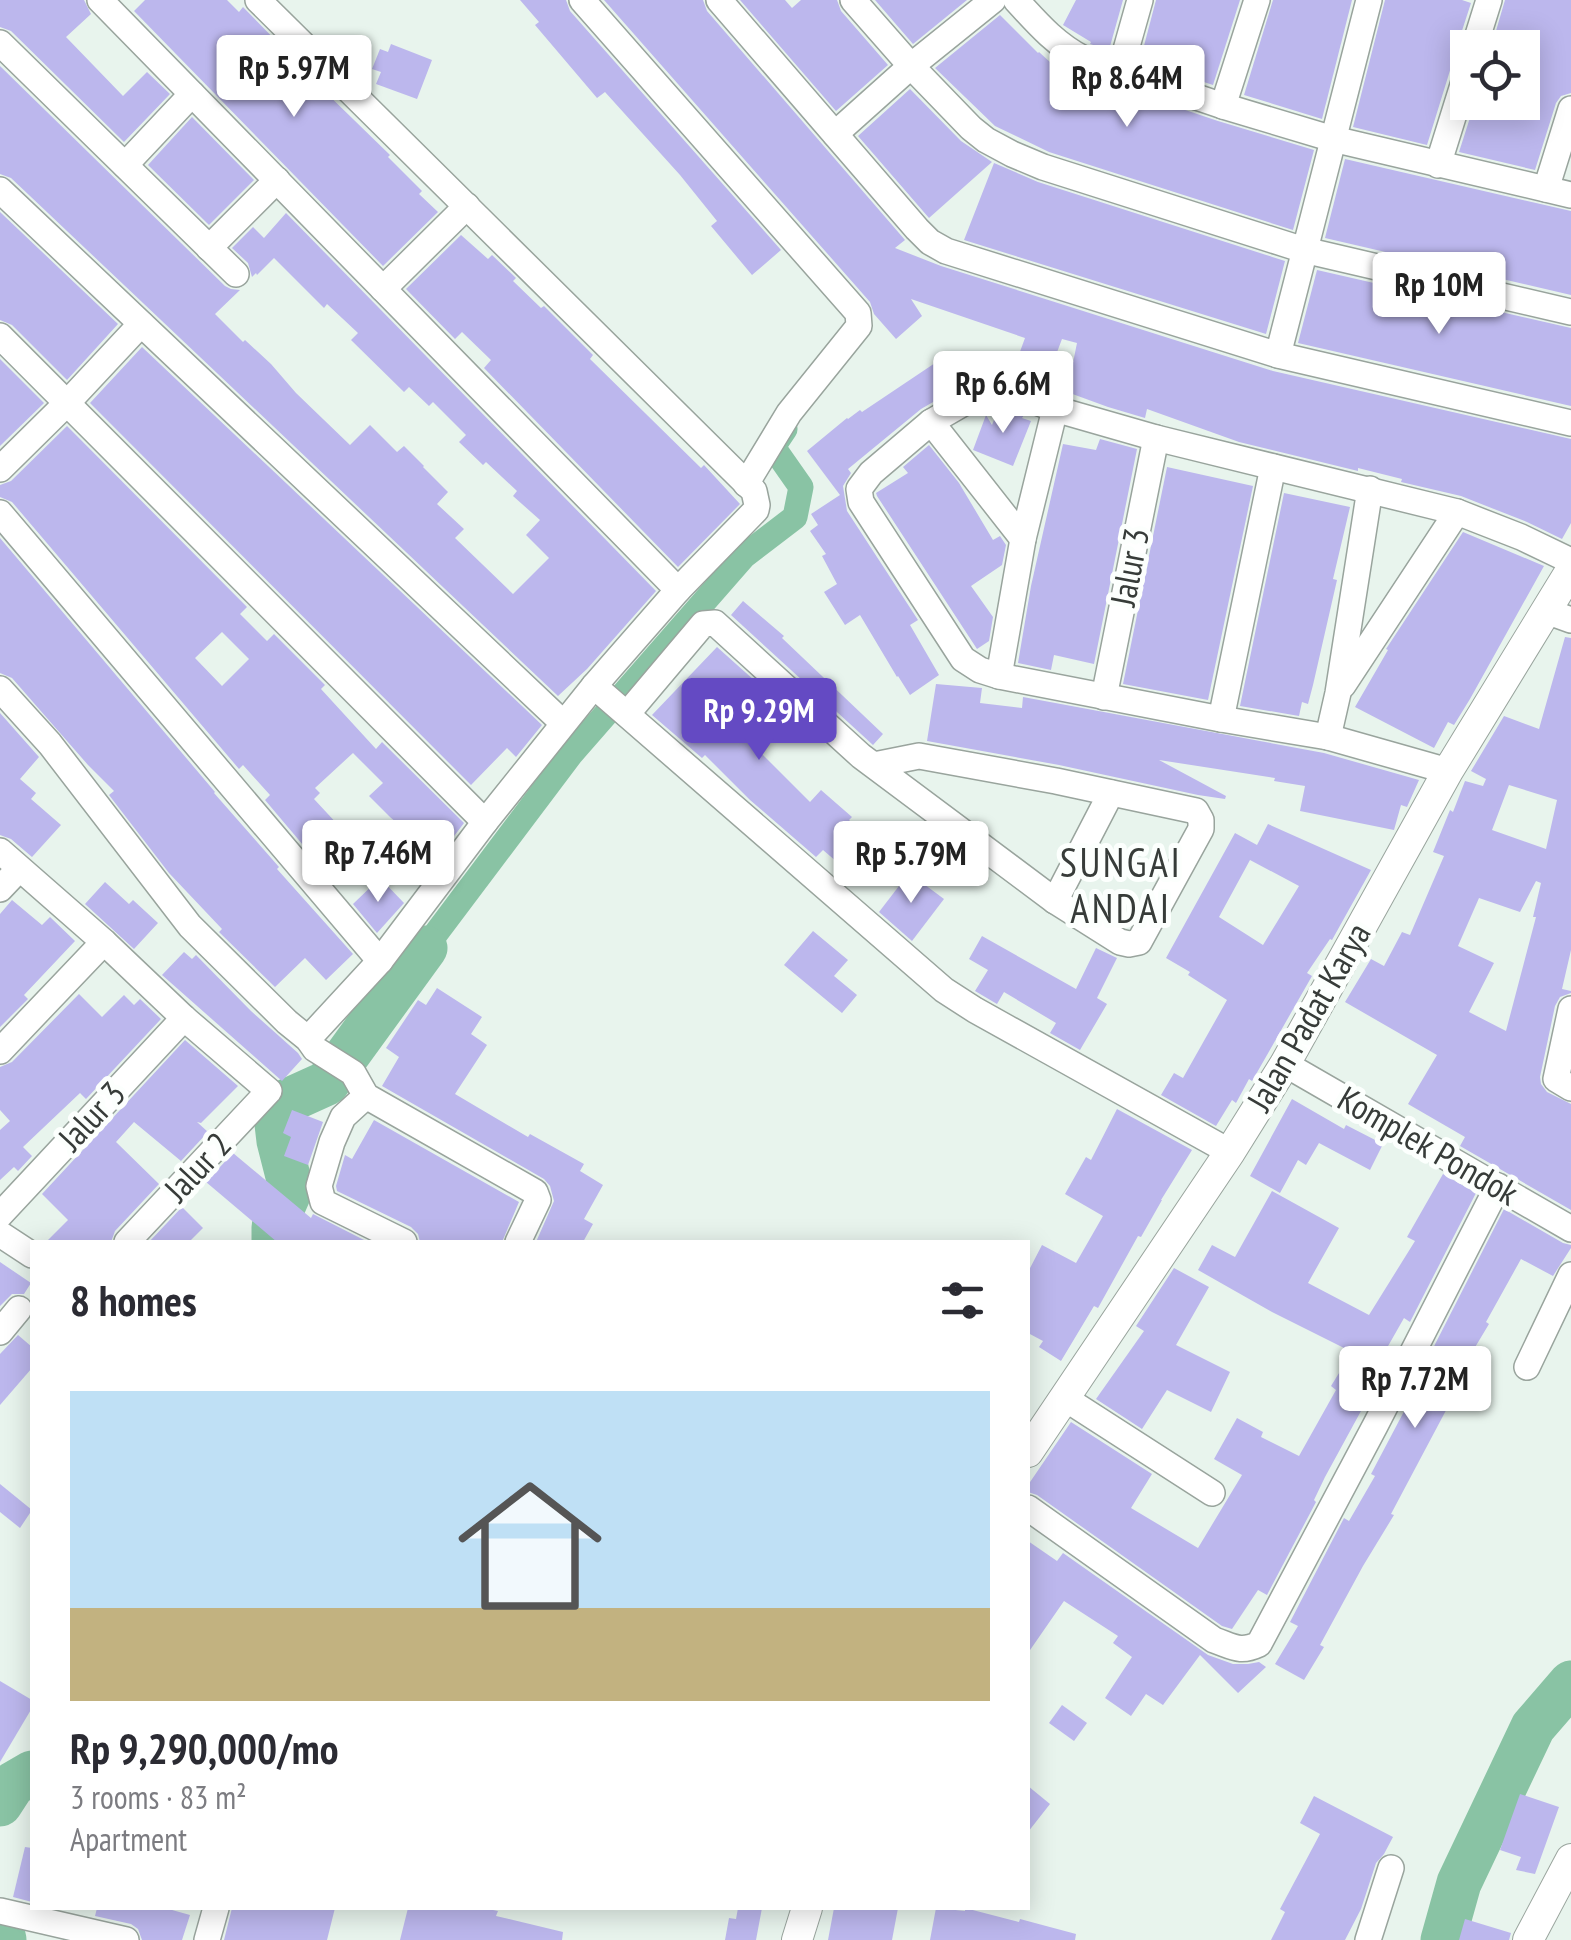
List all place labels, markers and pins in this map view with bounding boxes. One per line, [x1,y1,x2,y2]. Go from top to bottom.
pin: Rp 5.97M [191,35,397,120]
pin: Rp 8.64M [1024,45,1230,130]
pin: Rp 10M [1358,252,1520,337]
pin: Rp 6.6M [911,351,1095,436]
pin: Rp 9.29M [656,678,862,763]
pin: Rp 7.46M [275,820,481,905]
pin: Rp 5.79M [808,821,1014,906]
pin: Rp 7.72M [1312,1346,1518,1431]

